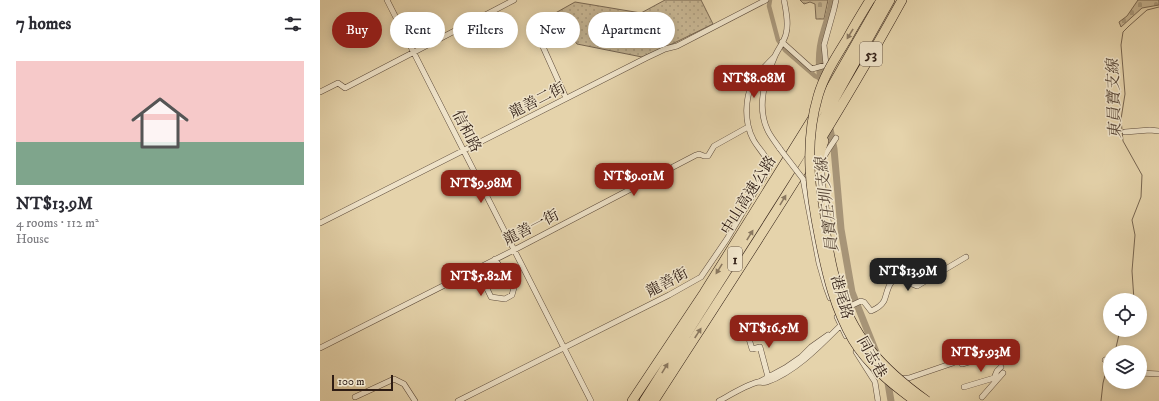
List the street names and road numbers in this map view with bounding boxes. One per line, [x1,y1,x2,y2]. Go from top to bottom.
road number: 53 [860,42,882,66]
street label: 龍善二街 [506,78,568,123]
street label: 信和路 [448,107,485,156]
street label: 中山高速公路 [717,152,780,238]
street label: 龍善一街 [500,205,562,250]
road number: 1 [728,247,742,271]
street label: 龍善街 [643,263,692,301]
street label: 港尾路 [826,273,857,321]
street label: 同志巷 [852,333,891,382]

